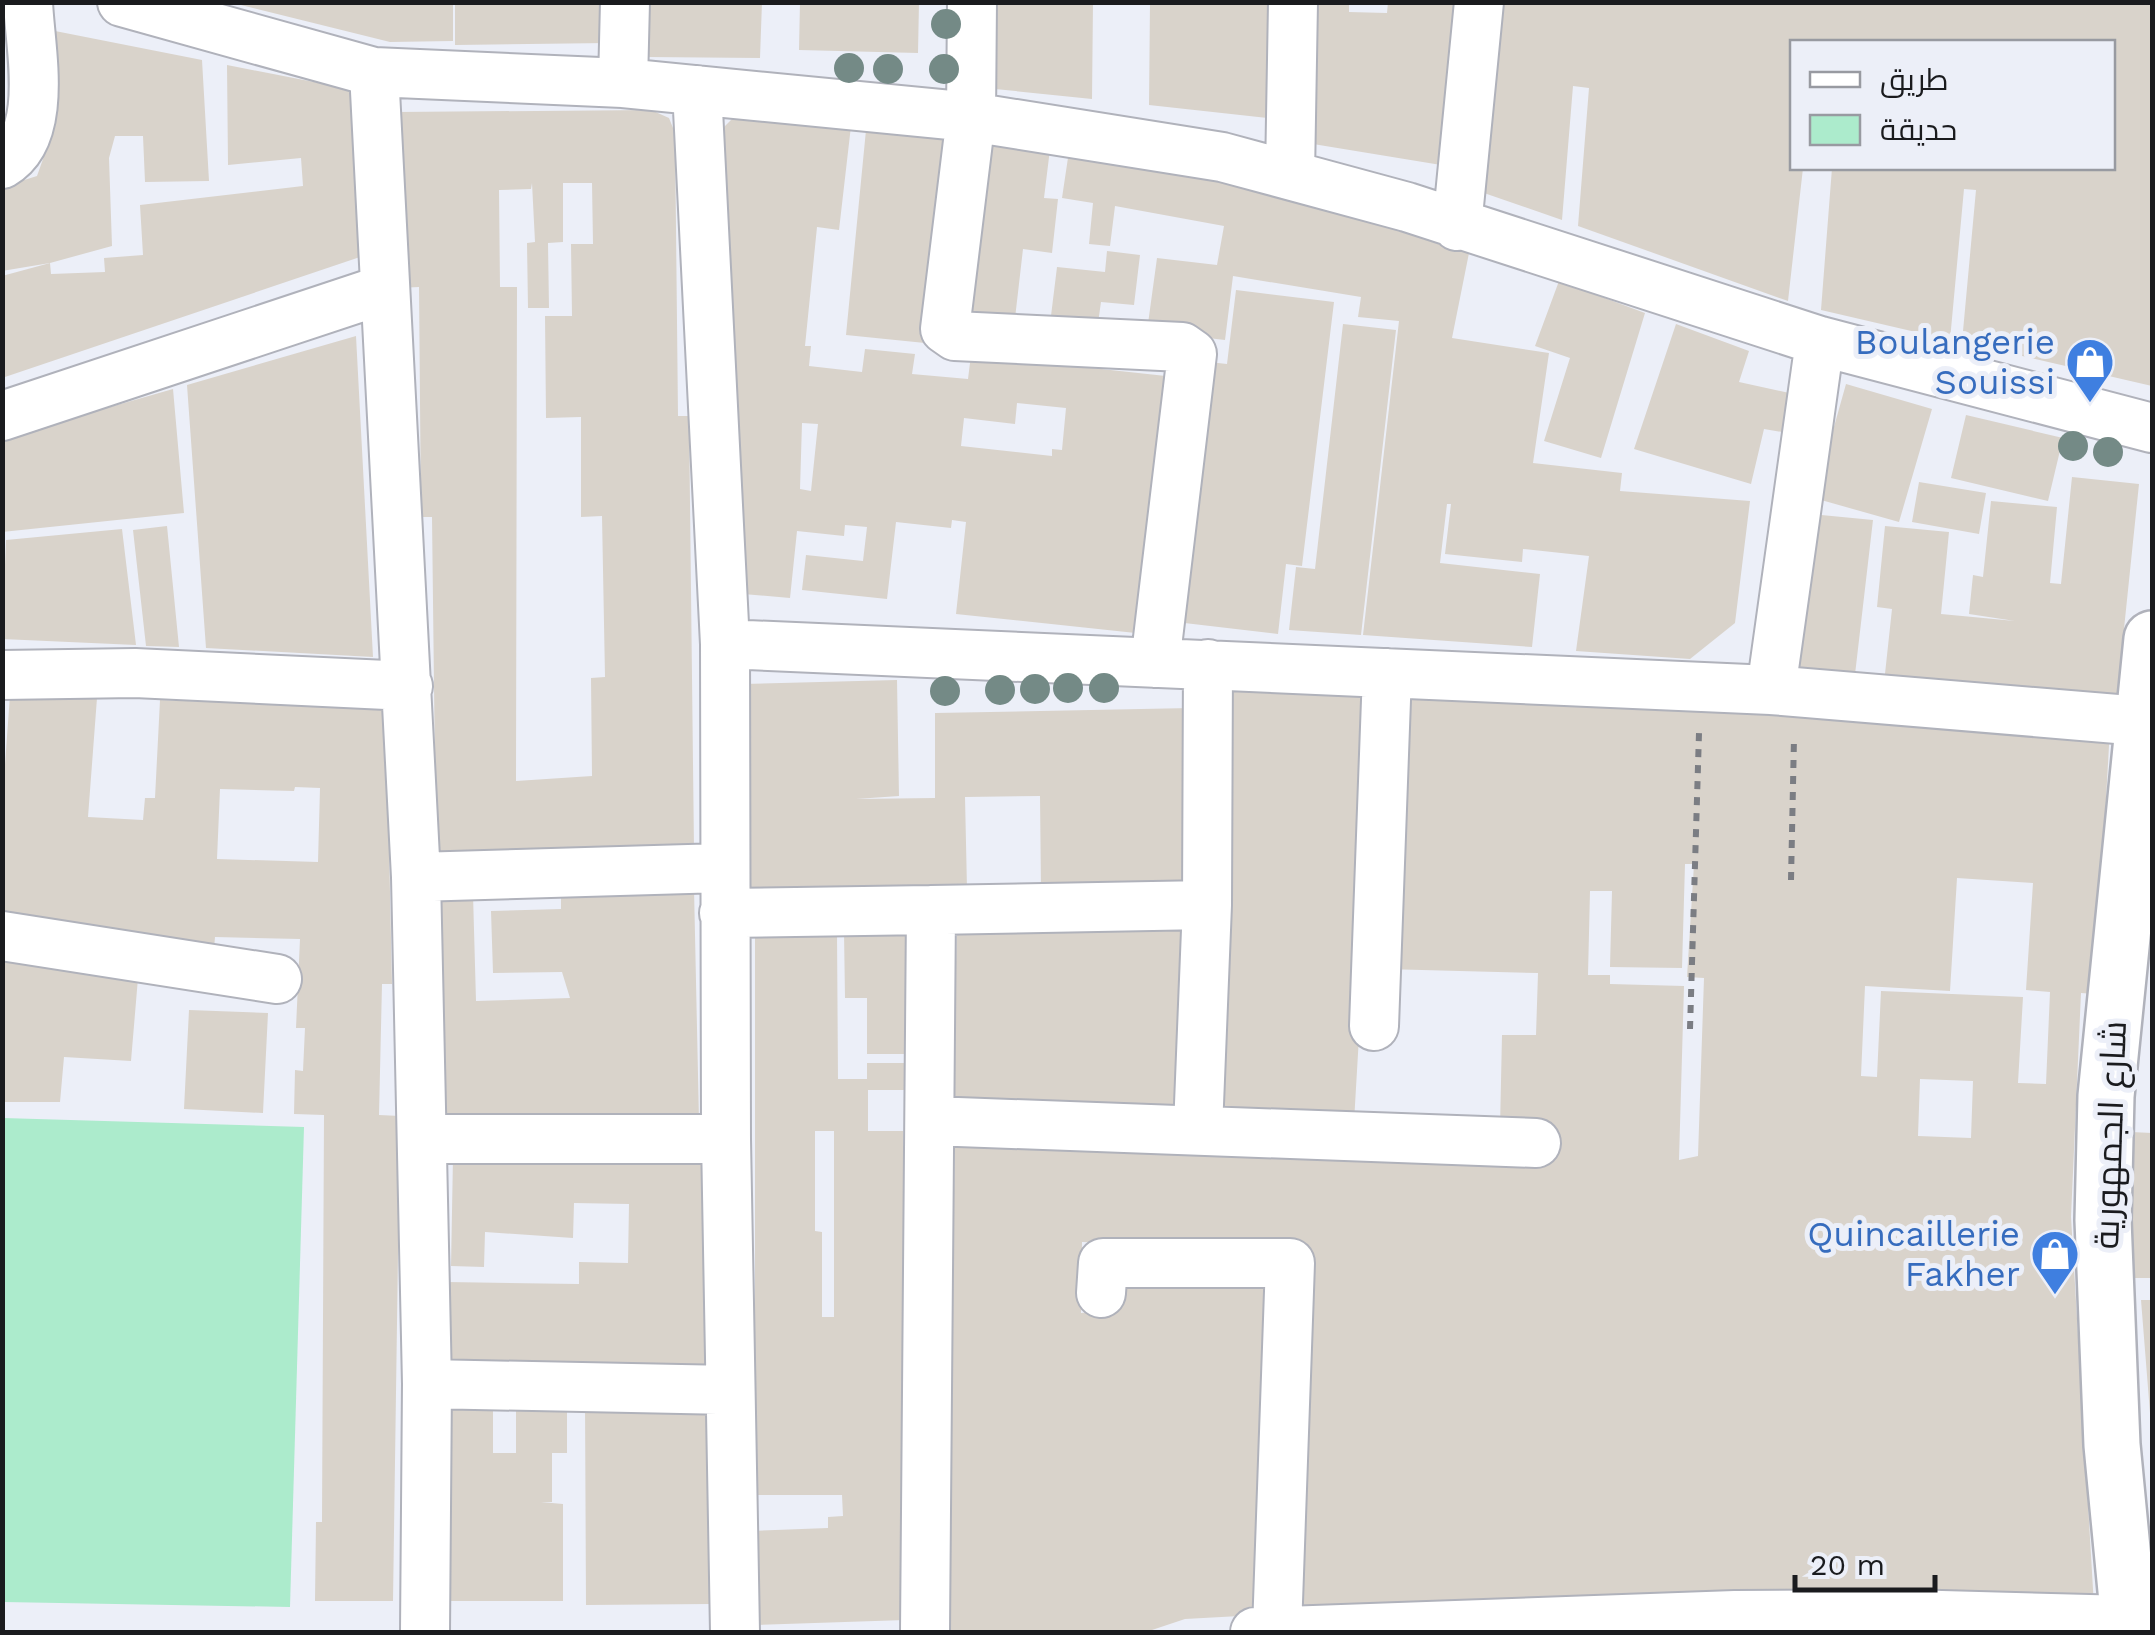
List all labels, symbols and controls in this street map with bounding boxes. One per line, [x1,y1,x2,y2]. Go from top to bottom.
legend [1790,40,2115,170]
text: طريق [1880,62,1949,98]
text: حديقة [1880,112,1957,147]
place label: Boulangerie Souissi [1855,321,2055,403]
shop icon: Boulangerie Souissi [2064,336,2116,404]
street label: شارع الجمهورية [2085,1020,2137,1250]
place label: Quincaillerie Fakher [1807,1213,2020,1295]
shop icon: Quincaillerie Fakher [2029,1228,2081,1296]
scale bar [1795,1530,1935,1592]
text: 20 m [1810,1547,1885,1582]

